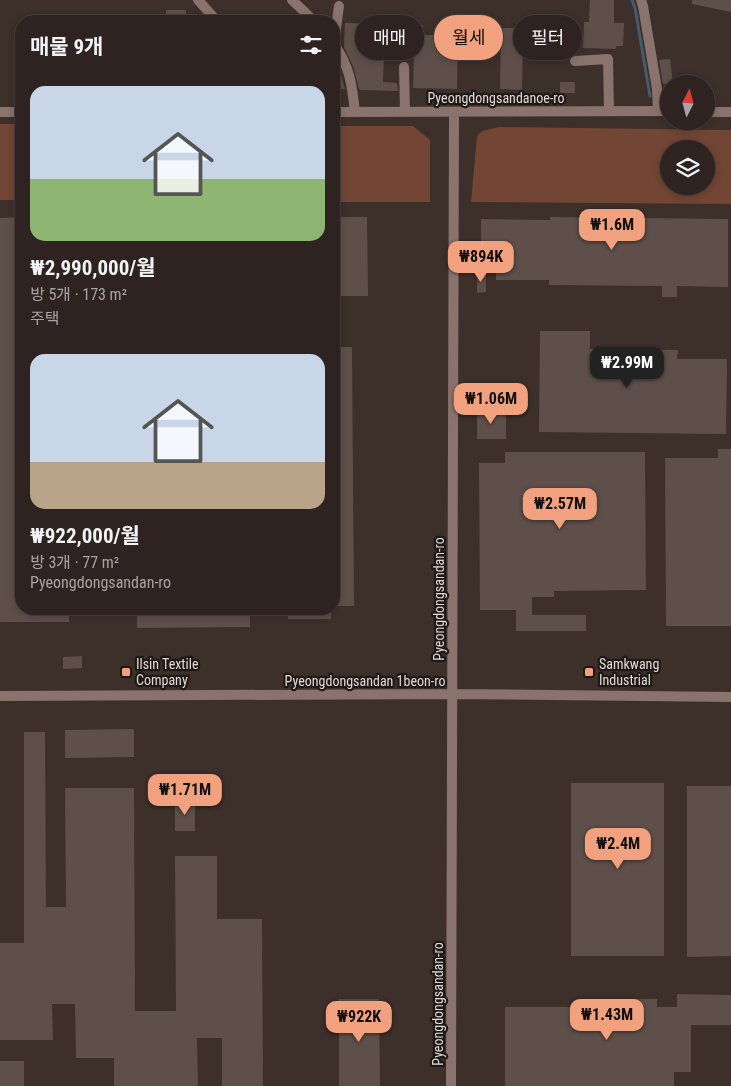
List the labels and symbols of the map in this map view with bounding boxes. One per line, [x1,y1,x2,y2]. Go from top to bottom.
north arrow [660,75,715,130]
street label: Pyeongdongsandanoe-ro [427,90,565,106]
pin: ₩1.6M [577,208,647,251]
pin: ₩894K [446,240,516,283]
pin: ₩2.99M [586,346,668,389]
pin: ₩1.06M [450,382,532,425]
pin: ₩2.57M [519,488,601,530]
street label: Pyeongdongsandan-ro [431,537,447,661]
place label: Ilsin Textile Company [136,656,199,688]
place label: Samkwang Industrial [599,656,659,688]
marker: Ilsin Textile Company [120,666,132,678]
marker: Samkwang Industrial [583,666,595,678]
street label: Pyeongdongsandan 1beon-ro [285,673,445,689]
pin: ₩1.71M [144,774,226,816]
pin: ₩2.4M [583,828,653,870]
street label: Pyeongdongsandan-ro [430,942,446,1066]
pin: ₩1.43M [566,998,648,1041]
pin: ₩922K [324,1000,394,1043]

